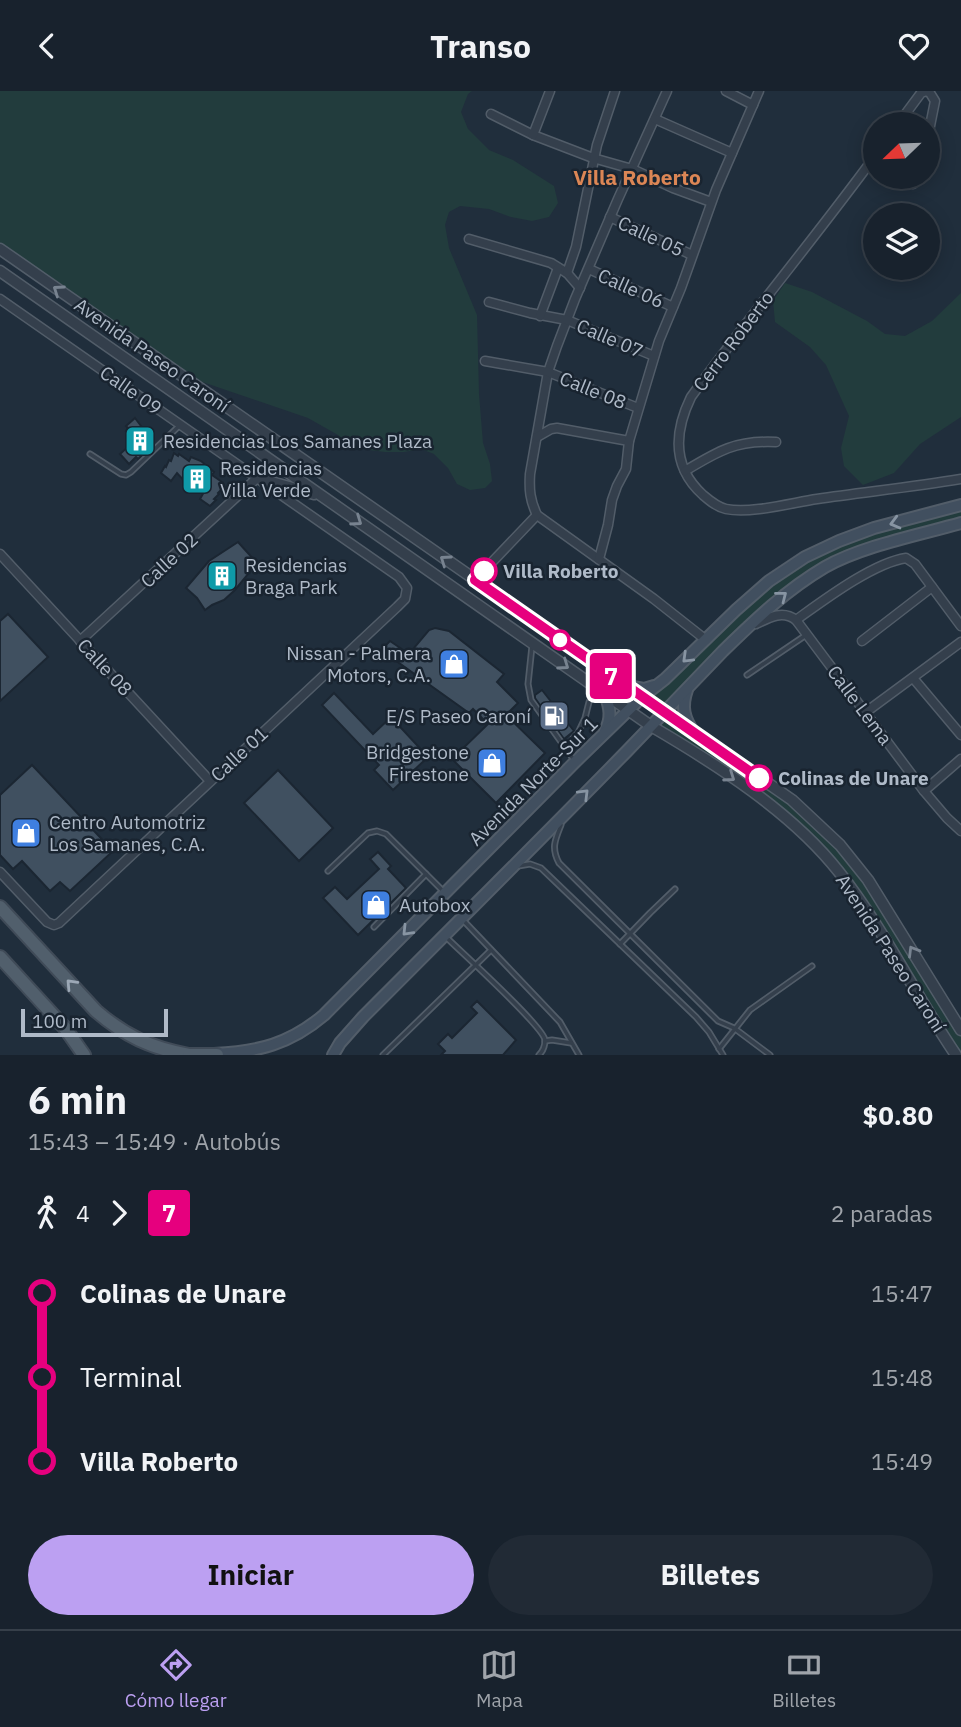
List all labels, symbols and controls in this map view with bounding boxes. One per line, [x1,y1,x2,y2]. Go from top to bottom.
text: Transo [430,25,531,67]
icon: back [28,27,66,65]
icon: heart [895,27,933,65]
north arrow [863,112,940,189]
map controls [863,112,940,280]
district label: Villa Roberto [573,163,701,191]
button: layers [863,203,940,280]
street label: Calle 05 [614,210,688,262]
street label: Calle 06 [594,263,668,313]
one-way arrow [53,286,66,298]
street label: Cerro Roberto [687,286,779,396]
street label: Avenida Paseo Caroní [70,292,234,418]
street label: Calle 07 [573,313,647,363]
street label: Calle 09 [95,360,167,420]
street label: Calle 08 [556,366,630,414]
building icon: Residencias Los Samanes Plaza [123,424,157,458]
place label: Residencias Los Samanes Plaza [163,429,432,453]
place label: Residencias Villa Verde [220,456,322,502]
building icon: Residencias Villa Verde [180,462,214,496]
one-way arrow [349,513,362,525]
one-way arrow [889,514,901,529]
street label: Calle 02 [135,527,203,593]
place label: Residencias Braga Park [245,553,347,599]
one-way arrow [440,556,453,568]
marker: Villa Roberto [471,558,497,584]
building icon: Residencias Braga Park [205,559,239,593]
place label: Villa Roberto [503,559,619,583]
one-way arrow [775,591,787,604]
unlabelled marker [550,630,570,650]
street label: Calle 08 [72,633,138,701]
place label: Nissan - Palmera Motors, C.A. [286,641,431,687]
shop icon: Nissan - Palmera Motors, C.A. [437,647,471,681]
one-way arrow [683,649,696,662]
line badge: 7 [588,653,634,699]
one-way arrow [556,657,569,669]
text: 7 [604,660,618,692]
street label: Calle Lema [822,660,898,750]
fuel station icon: E/S Paseo Caroní [537,699,571,733]
place label: E/S Paseo Caroní [386,704,531,728]
street label: Avenida Norte-Sur 1 [463,711,603,851]
street label: Calle 01 [205,721,273,787]
place label: Bridgestone Firestone [366,740,469,786]
shop icon: Bridgestone Firestone [475,746,509,780]
marker: Colinas de Unare [746,765,772,791]
place label: Colinas de Unare [778,766,929,790]
one-way arrow [722,769,735,781]
one-way arrow [575,790,588,803]
place label: Centro Automotriz Los Samanes, C.A. [49,810,206,856]
shop icon: Centro Automotriz Los Samanes, C.A. [9,816,43,850]
street label: Avenida Paseo Caroní [831,869,951,1037]
shop icon: Autobox [359,888,393,922]
place label: Autobox [399,893,471,917]
one-way arrow [402,923,415,936]
one-way arrow [908,945,921,958]
one-way arrow [67,979,79,992]
scale bar [21,1006,168,1038]
text: 100 m [32,1009,87,1033]
text: 6 min [28,1075,127,1124]
text: $0.80 [863,1098,933,1132]
text: 15:43 – 15:49 · Autobús [28,1126,281,1156]
icon: walk [28,1194,66,1232]
icon: forward [100,1194,138,1232]
text: 7 [162,1197,176,1229]
text: 4 [76,1198,90,1228]
text: 2 paradas [831,1198,933,1228]
text: Colinas de Unare [80,1276,286,1310]
text: 15:47 [871,1278,933,1308]
text: Terminal [80,1360,182,1394]
text: 15:48 [871,1362,933,1392]
text: Villa Roberto [80,1444,238,1478]
text: 15:49 [871,1446,933,1476]
button: Iniciar [28,1535,474,1615]
button: Billetes [488,1535,933,1615]
tab: Cómo llegar [125,1646,227,1712]
tab: Mapa [476,1646,523,1712]
tab: Billetes [772,1646,836,1712]

